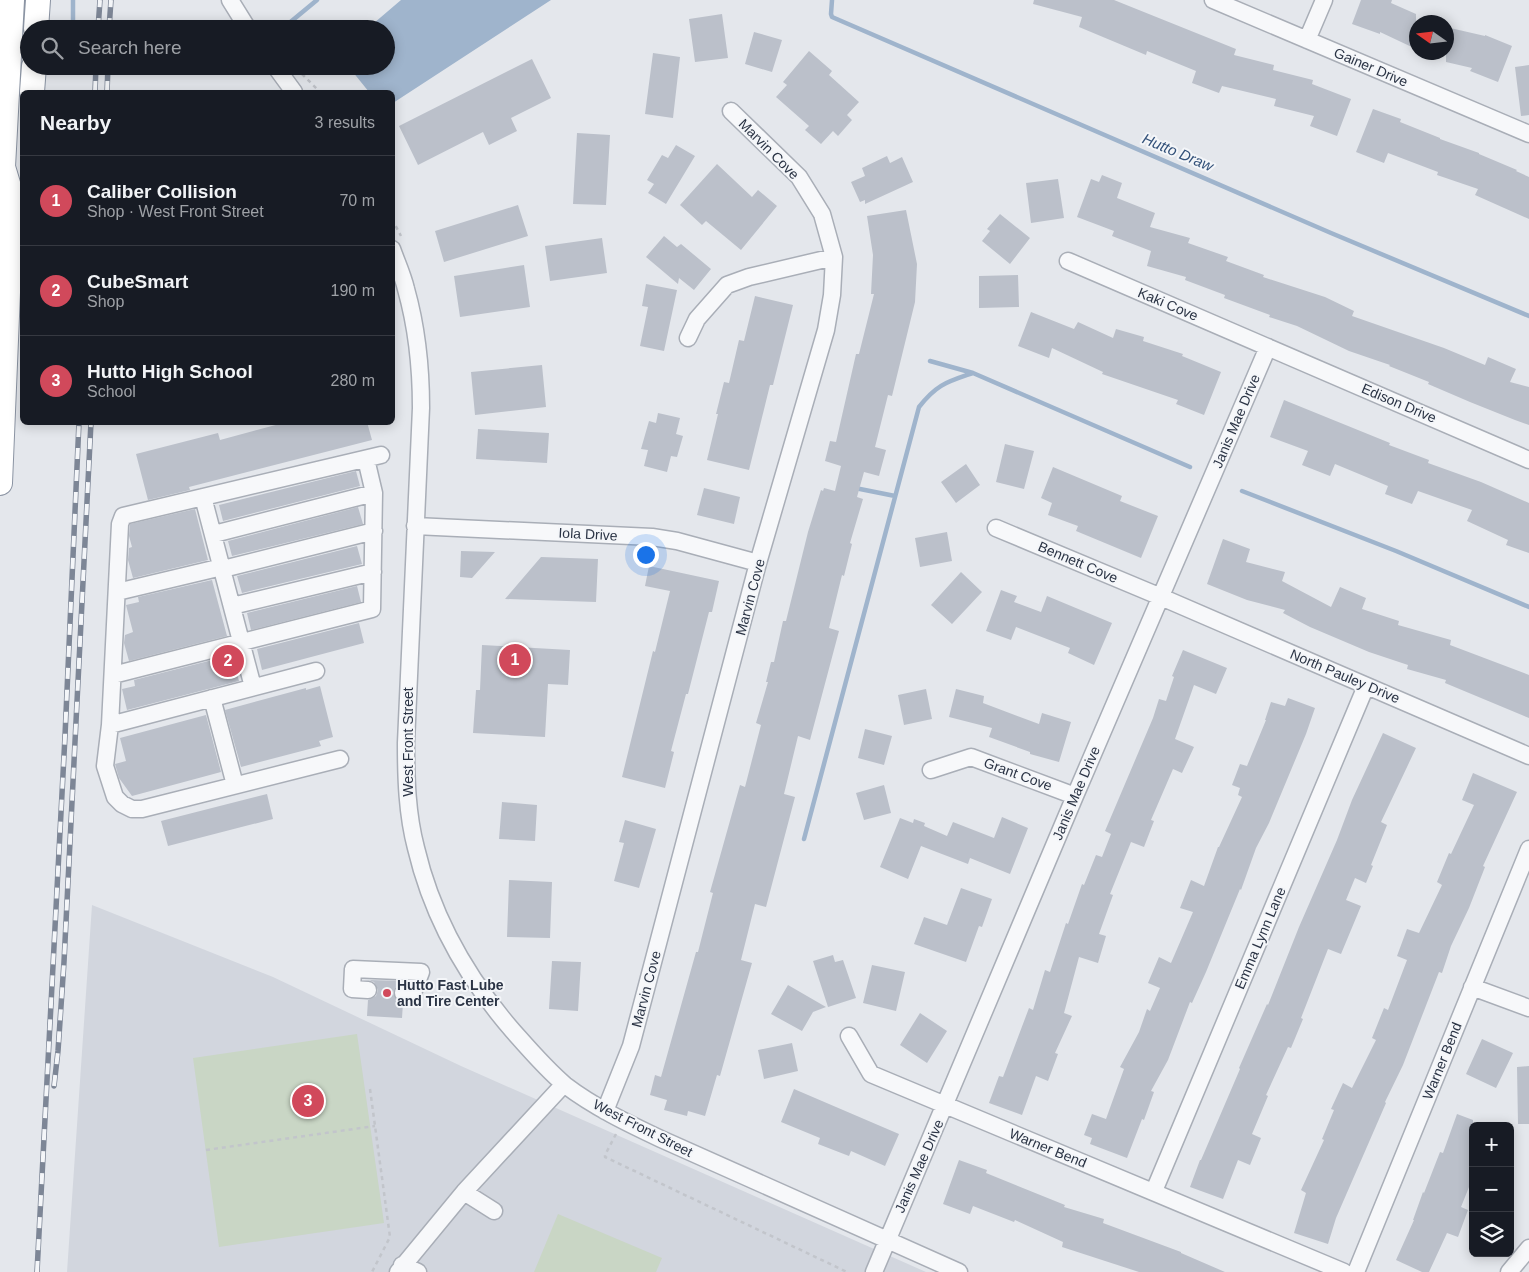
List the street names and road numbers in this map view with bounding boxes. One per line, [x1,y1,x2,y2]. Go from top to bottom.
street label: Gainer Drive [1332,44,1410,90]
street label: Marvin Cove [736,116,803,183]
street label: Kaki Cove [1136,284,1201,324]
street label: Janis Mae Drive [1209,371,1263,470]
street label: Edison Drive [1359,380,1439,426]
street label: Iola Drive [558,524,618,544]
street label: Bennett Cove [1036,538,1120,586]
street label: Marvin Cove [732,557,768,637]
street label: North Pauley Drive [1288,646,1402,706]
street label: West Front Street [400,687,416,797]
street label: Janis Mae Drive [1049,743,1103,842]
street label: Grant Cove [982,754,1055,794]
street label: Emma Lynn Lane [1231,884,1289,991]
street label: Marvin Cove [628,949,664,1029]
street label: Warner Bend [1419,1020,1465,1102]
street label: West Front Street [591,1096,695,1160]
street label: Janis Mae Drive [891,1117,947,1215]
street label: Warner Bend [1007,1125,1089,1171]

